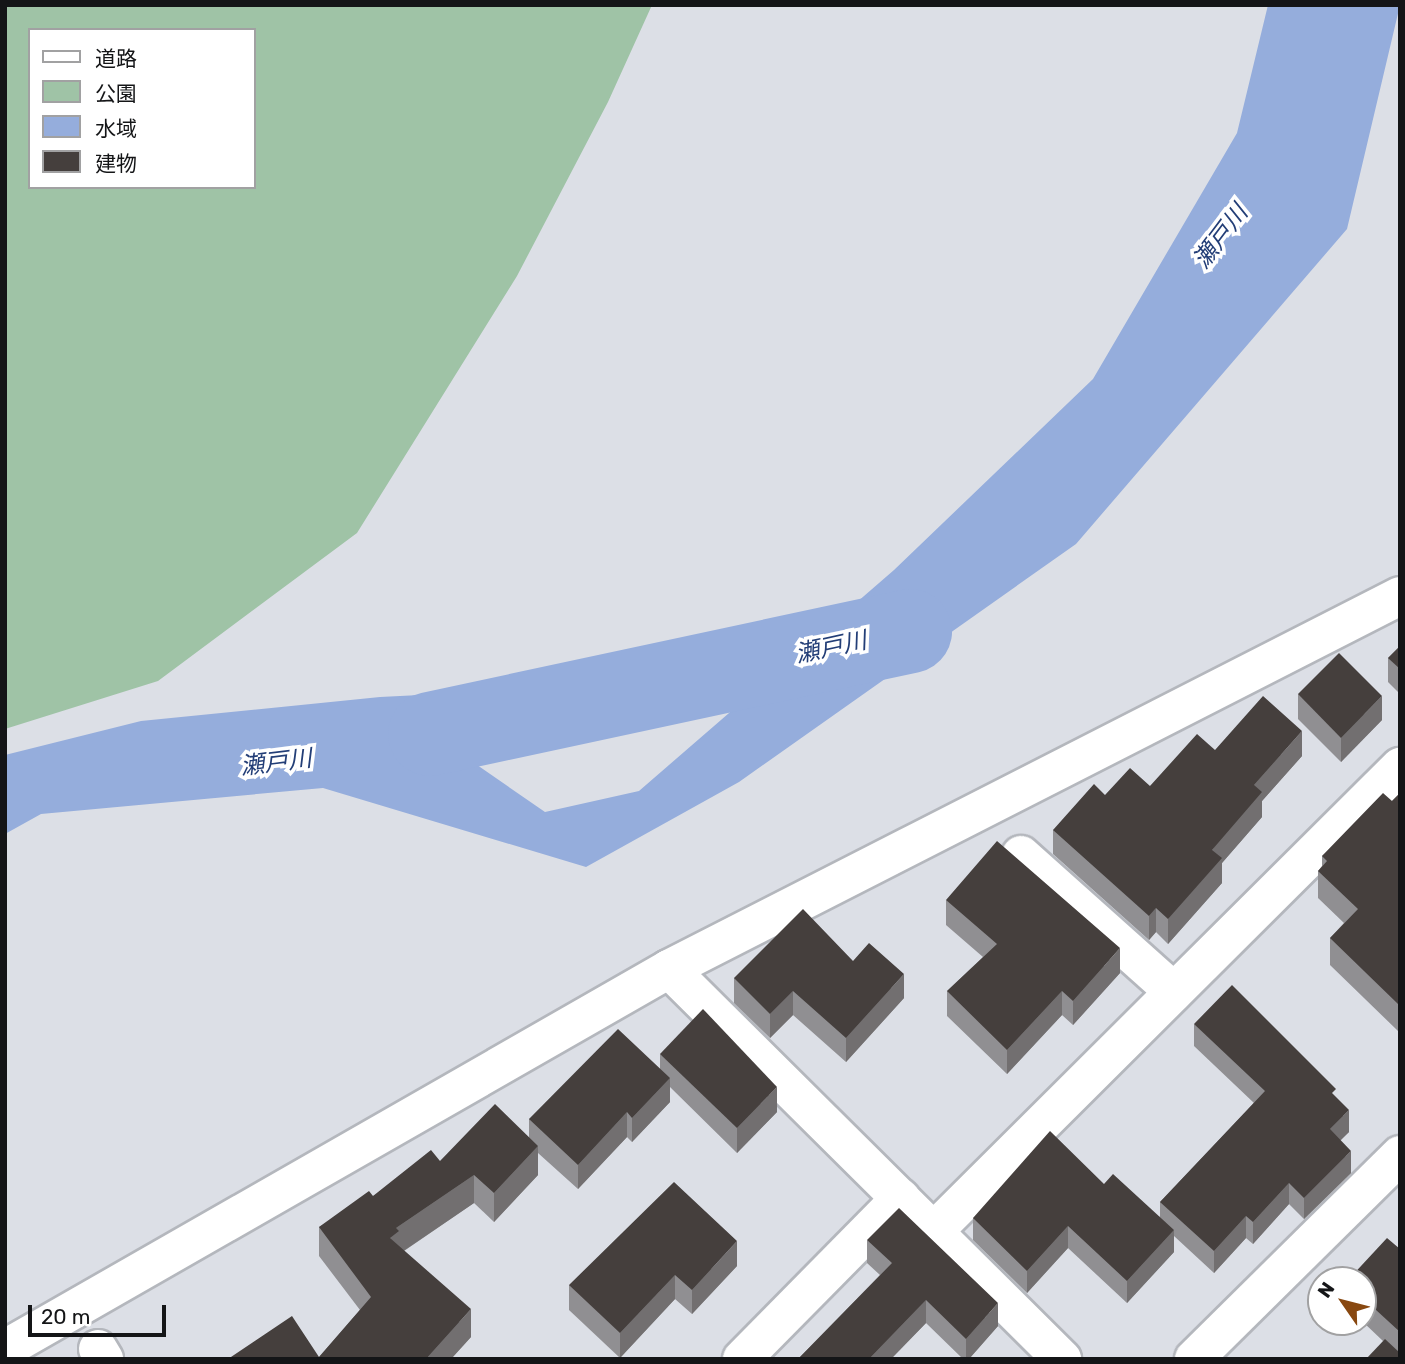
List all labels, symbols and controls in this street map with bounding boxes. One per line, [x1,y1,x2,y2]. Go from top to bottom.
legend [28,28,256,189]
text: 道路 [95,46,137,71]
text: 公園 [95,81,137,106]
text: 水域 [95,116,137,141]
text: 建物 [95,151,137,176]
water label: 瀬戸川 [1188,200,1254,274]
water label: 瀬戸川 [793,626,869,670]
water label: 瀬戸川 [239,744,313,782]
north arrow [1307,1266,1377,1336]
text: N [1313,1278,1339,1302]
scale bar [32,1290,170,1334]
text: 20 m [41,1304,90,1329]

